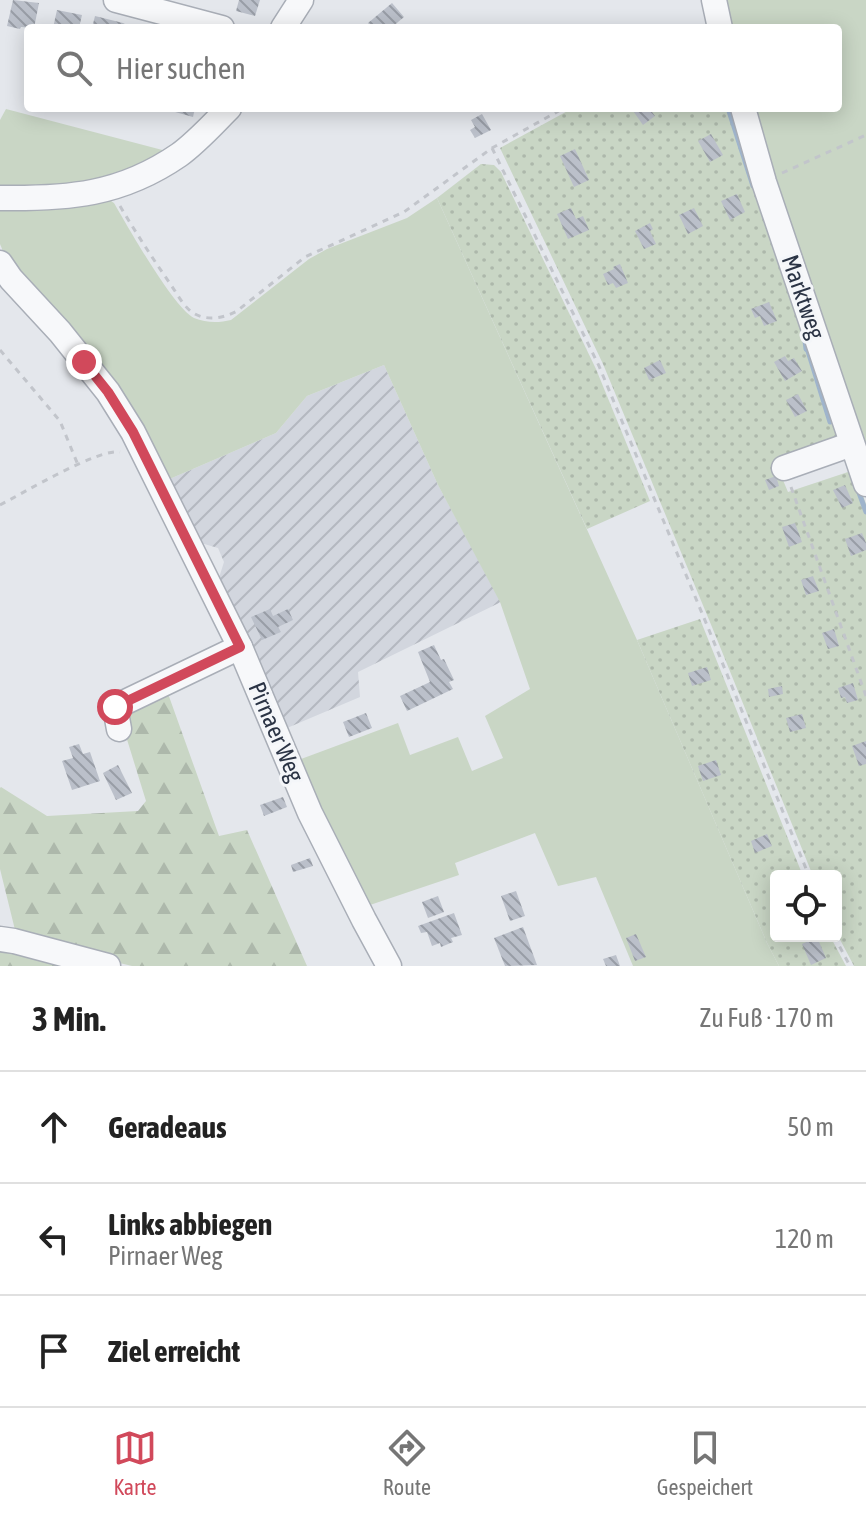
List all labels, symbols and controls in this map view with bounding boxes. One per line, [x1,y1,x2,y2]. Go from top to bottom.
search box [24,24,842,112]
icon: search [52,46,96,90]
text: Hier suchen [116,51,246,85]
street label: Marktweg [777,251,831,343]
route end [66,344,102,380]
street label: Pirnaer Weg [243,678,310,786]
route start [97,689,133,725]
map controls [770,870,842,942]
button: locate [770,870,842,942]
text: 3 Min. [32,999,106,1038]
text: Zu Fuß · 170 m [700,1003,834,1033]
icon: ahead [32,1105,76,1149]
text: Geradeaus [108,1110,227,1144]
text: 50 m [787,1112,834,1142]
text: Links abbiegen [108,1207,272,1241]
icon: left [32,1217,76,1261]
text: 120 m [775,1224,834,1254]
text: Pirnaer Weg [108,1241,223,1271]
icon: arrive [32,1329,76,1373]
text: Ziel erreicht [108,1334,240,1368]
tab: Karte [113,1426,157,1500]
tab: Route [383,1426,431,1500]
tab: Gespeichert [657,1426,753,1500]

